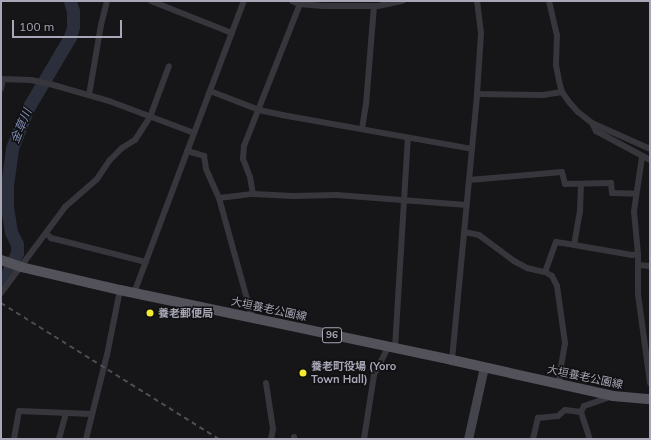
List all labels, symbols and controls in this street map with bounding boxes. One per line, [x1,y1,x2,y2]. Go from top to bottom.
scale bar [14,12,124,38]
text: 100 m [19,19,54,34]
water label: 金草川 [7,107,35,145]
street label: 大垣養老公園線 [230,295,308,323]
place label: 養老郵便局 [158,306,213,320]
marker: 養老郵便局 [145,308,155,318]
road number: 96 [322,327,342,343]
place label: 養老町役場 (Yoro Town Hall) [311,360,397,386]
street label: 大垣養老公園線 [546,363,624,391]
marker: 養老町役場 (Yoro Town Hall) [298,368,308,378]

